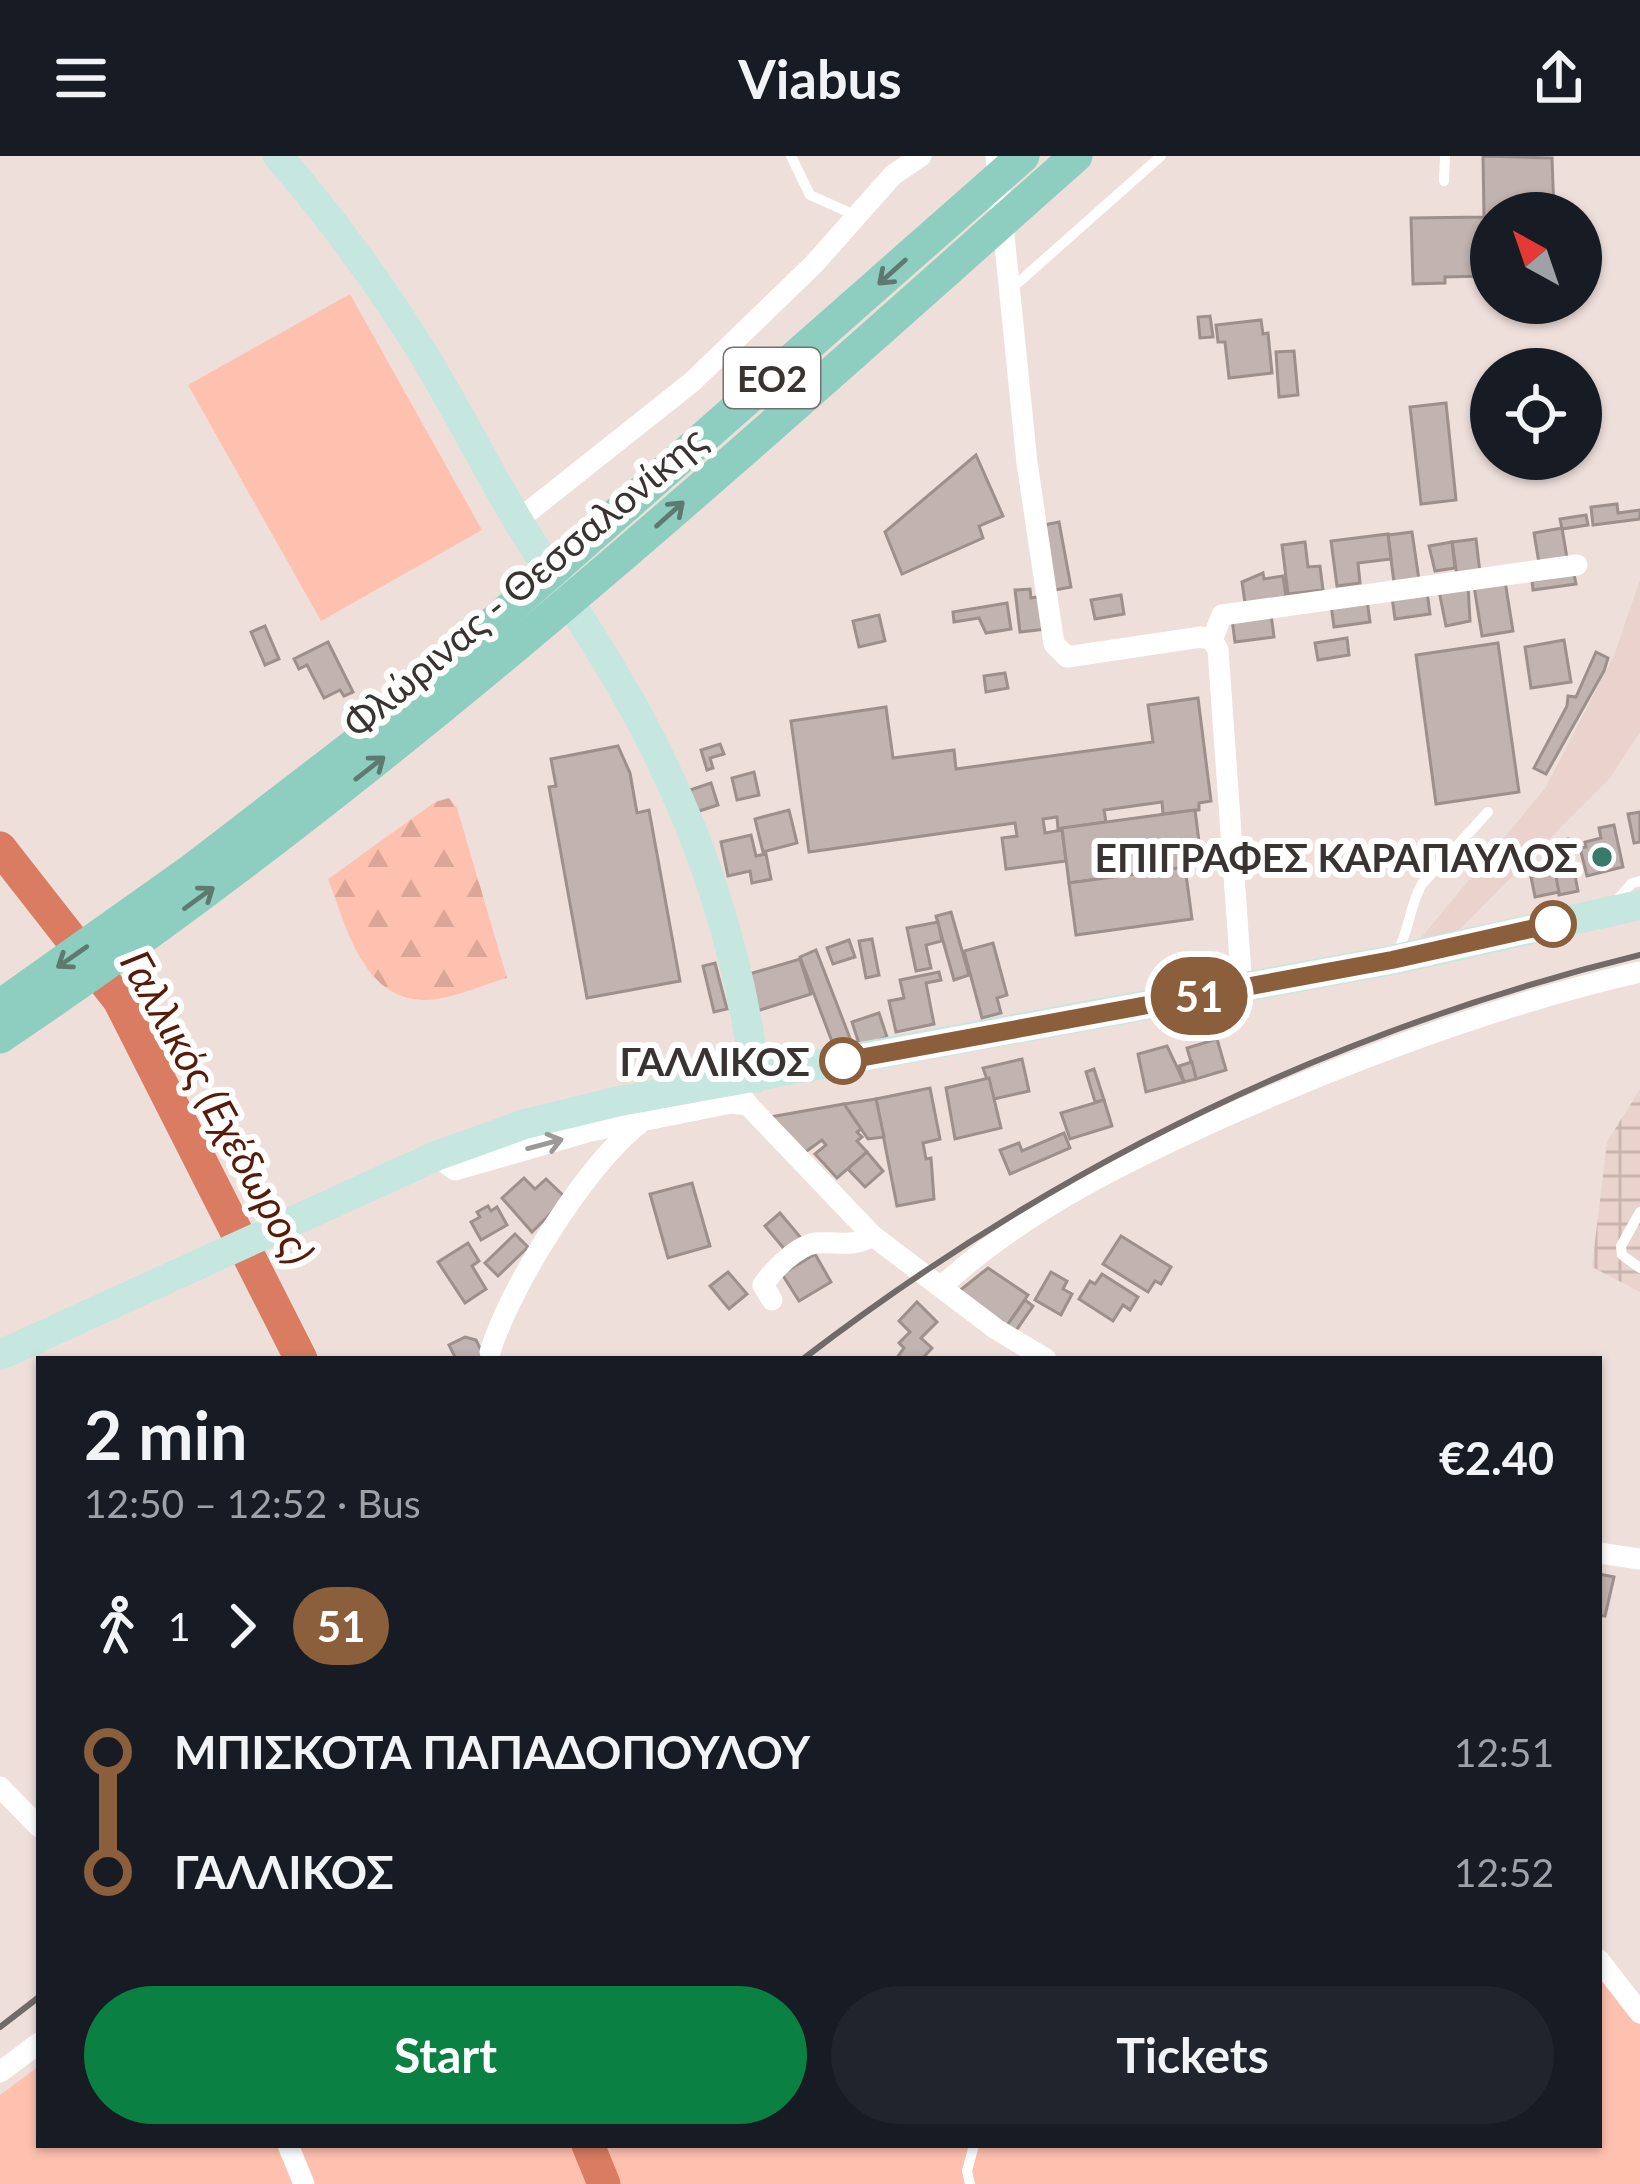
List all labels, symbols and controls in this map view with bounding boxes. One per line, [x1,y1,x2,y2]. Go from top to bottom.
icon: menu [48,45,114,111]
icon: share [1526,45,1592,111]
text: Viabus [738,46,902,111]
north arrow [1470,192,1602,324]
map controls [1470,192,1602,480]
one-way arrow [877,258,907,285]
road number: ΕΟ2 [724,348,820,408]
button: locate [1470,348,1602,480]
street label: Φλώρινας - Θεσσαλονίκης [333,416,715,746]
one-way arrow [654,501,685,528]
one-way arrow [354,755,386,782]
place label: ΕΠΙΓΡΑΦΕΣ ΚΑΡΑΠΑΥΛΟΣ [1095,834,1578,880]
marker: ΕΠΙΓΡΑΦΕΣ ΚΑΡΑΠΑΥΛΟΣ [1589,844,1615,870]
one-way arrow [182,885,215,911]
unlabelled marker [1531,902,1575,946]
water label: Γαλλικός (Εχέδωρος) [111,941,325,1273]
one-way arrow [56,944,89,969]
line badge: 51 [1145,957,1253,1035]
text: 51 [1175,971,1223,1021]
place label: ΓΑΛΛΙΚΟΣ [619,1038,810,1084]
marker: ΓΑΛΛΙΚΟΣ [821,1039,865,1083]
one-way arrow [525,1131,563,1153]
text: 2 min [84,1395,248,1474]
text: €2.40 [1439,1431,1554,1485]
text: 12:50 – 12:52 · Bus [84,1480,421,1526]
icon: walk [84,1593,150,1659]
icon: forward [209,1593,275,1659]
text: 51 [317,1601,365,1651]
text: 1 [168,1603,191,1649]
text: ΜΠΙΣΚΟΤΑ ΠΑΠΑΔΟΠΟΥΛΟΥ [174,1725,810,1779]
text: 12:51 [1454,1729,1554,1775]
text: ΓΑΛΛΙΚΟΣ [174,1845,394,1899]
text: 12:52 [1454,1849,1554,1895]
button: Start [84,1986,807,2124]
button: Tickets [831,1986,1554,2124]

